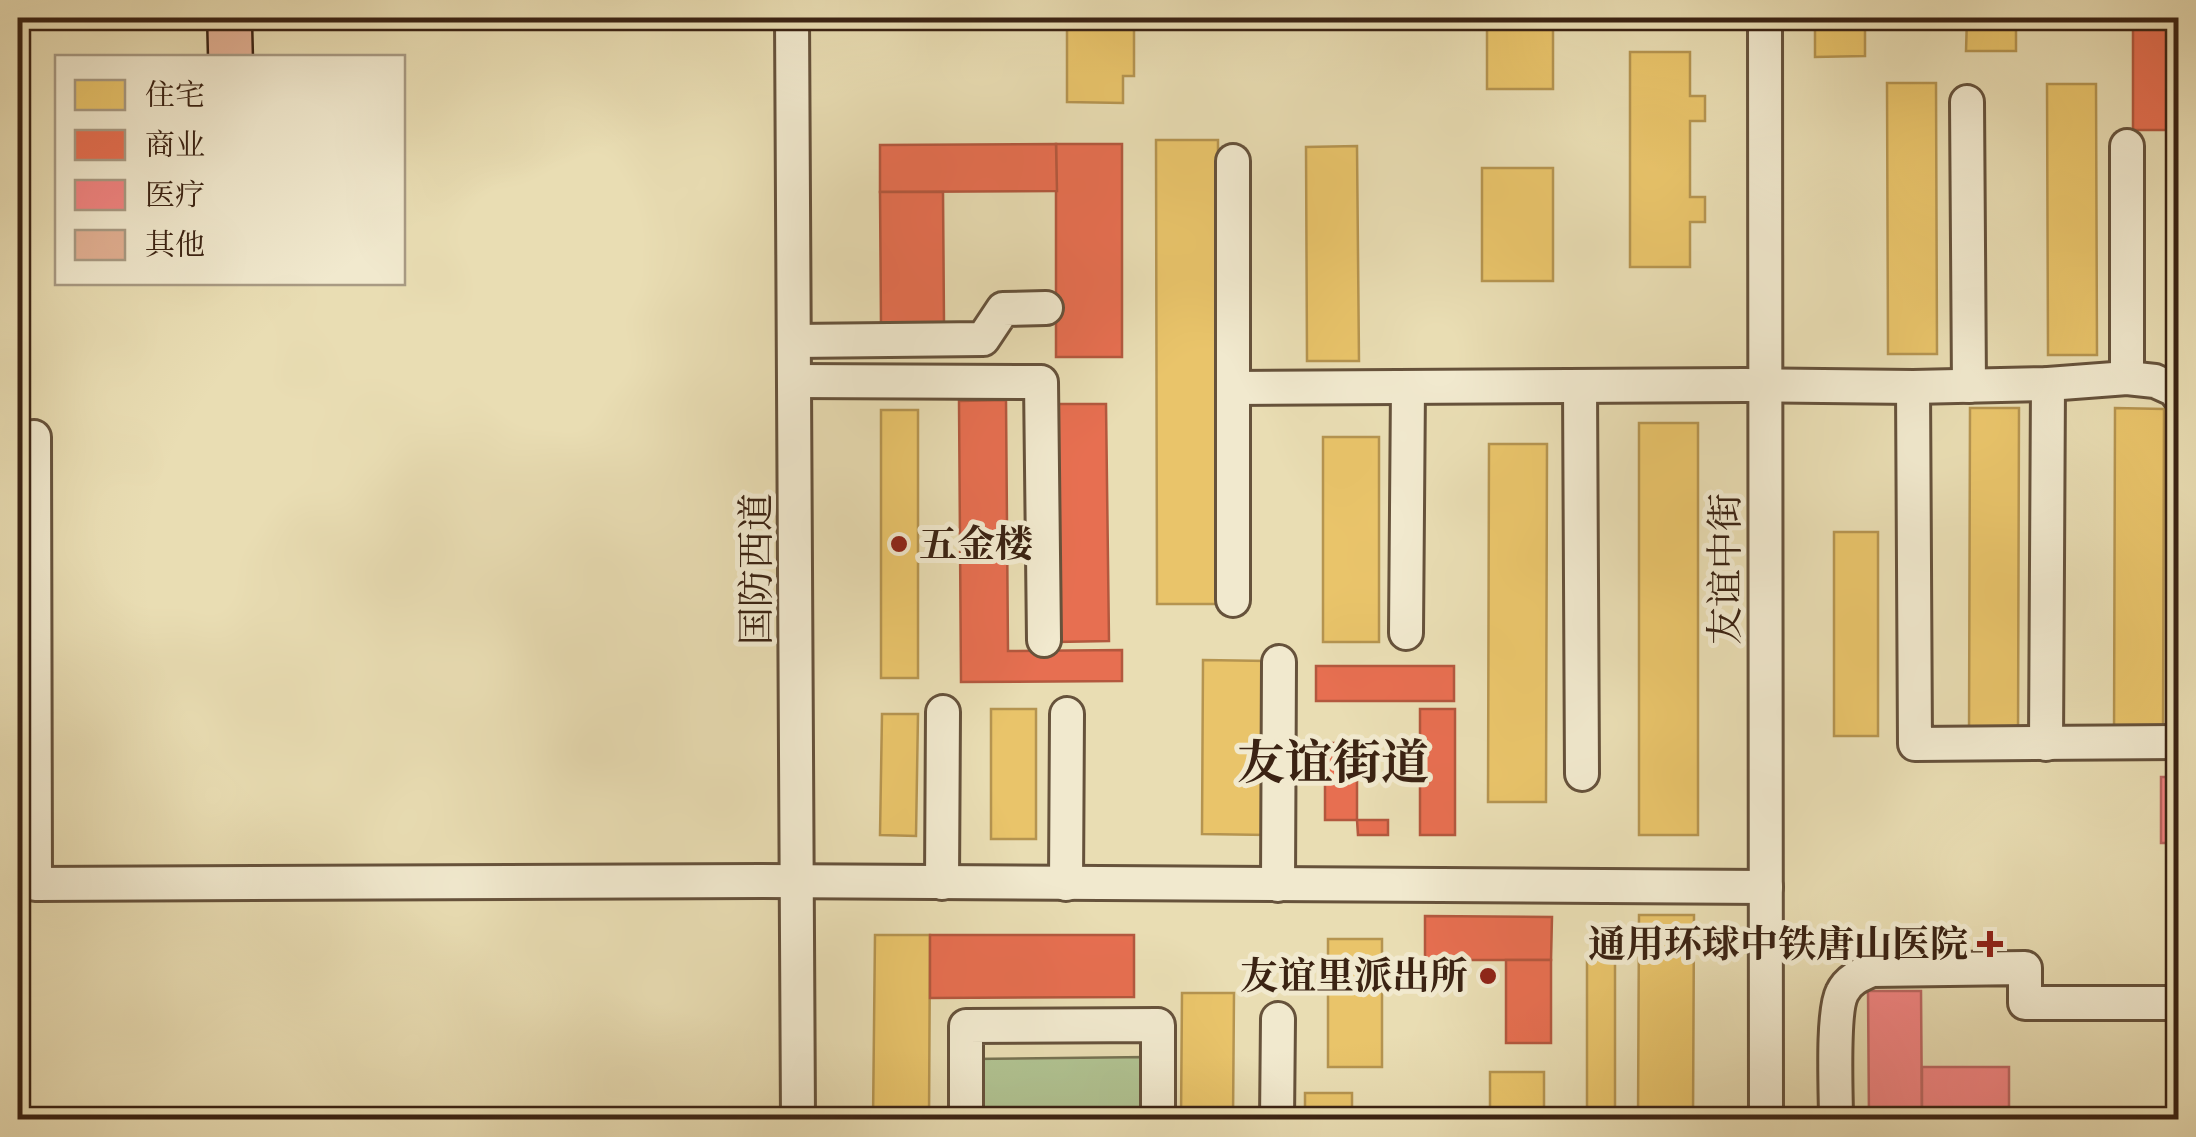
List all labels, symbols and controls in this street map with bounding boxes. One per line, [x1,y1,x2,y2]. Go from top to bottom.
legend [55,55,405,285]
text: 住宅 [145,75,205,116]
text: 商业 [145,125,205,166]
text: 医疗 [145,175,205,216]
text: 其他 [145,225,205,266]
street label: 国防西道 [731,493,783,645]
street label: 友谊中街 [1700,493,1752,645]
place label: 五金楼 [919,519,1033,571]
marker: 五金楼 [888,533,910,555]
district label: 友谊街道 [1237,731,1429,796]
place label: 通用环球中铁唐山医院 [1588,919,1968,971]
marker: 通用环球中铁唐山医院 [1977,931,2003,957]
place label: 友谊里派出所 [1240,951,1468,1003]
marker: 友谊里派出所 [1477,965,1499,987]

